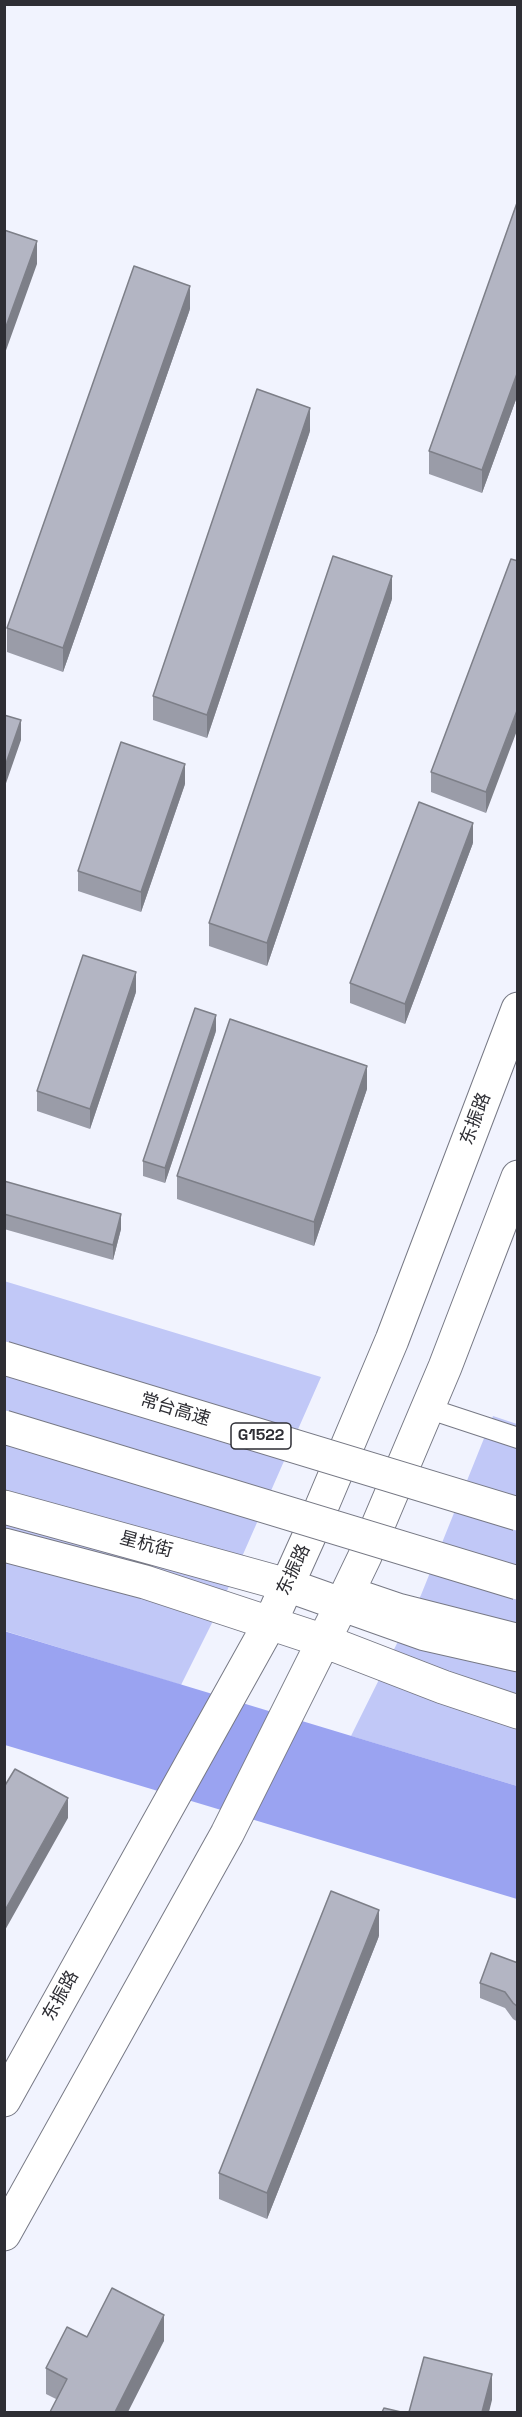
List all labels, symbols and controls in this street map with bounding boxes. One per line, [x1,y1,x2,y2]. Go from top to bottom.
street label: 东振路 [456,1090,496,1148]
street label: 常台高速 [137,1389,213,1431]
road number: G1522 [231,1423,291,1449]
street label: 星杭街 [117,1528,175,1562]
street label: 东振路 [273,1541,315,1599]
street label: 东振路 [38,1967,84,2025]

